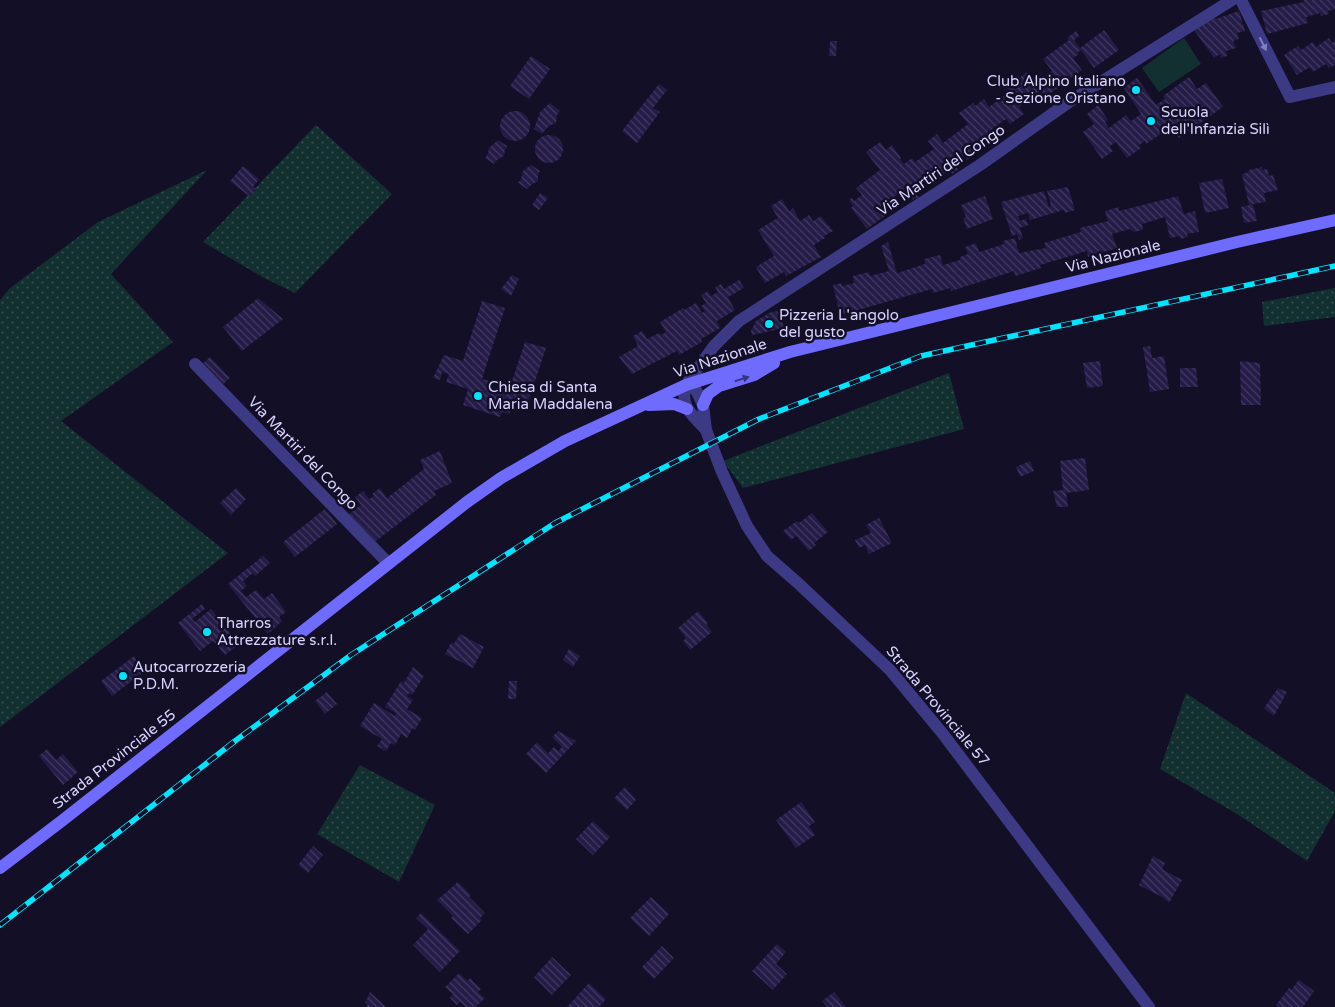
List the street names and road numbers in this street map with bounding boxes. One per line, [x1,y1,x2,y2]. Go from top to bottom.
street label: Via Martiri del Congo [874,120,1008,220]
street label: Via Nazionale [1064,236,1162,276]
street label: Via Nazionale [671,334,769,382]
street label: Via Martiri del Congo [244,393,362,513]
street label: Strada Provinciale 57 [883,642,993,770]
street label: Strada Provinciale 55 [49,705,179,813]

